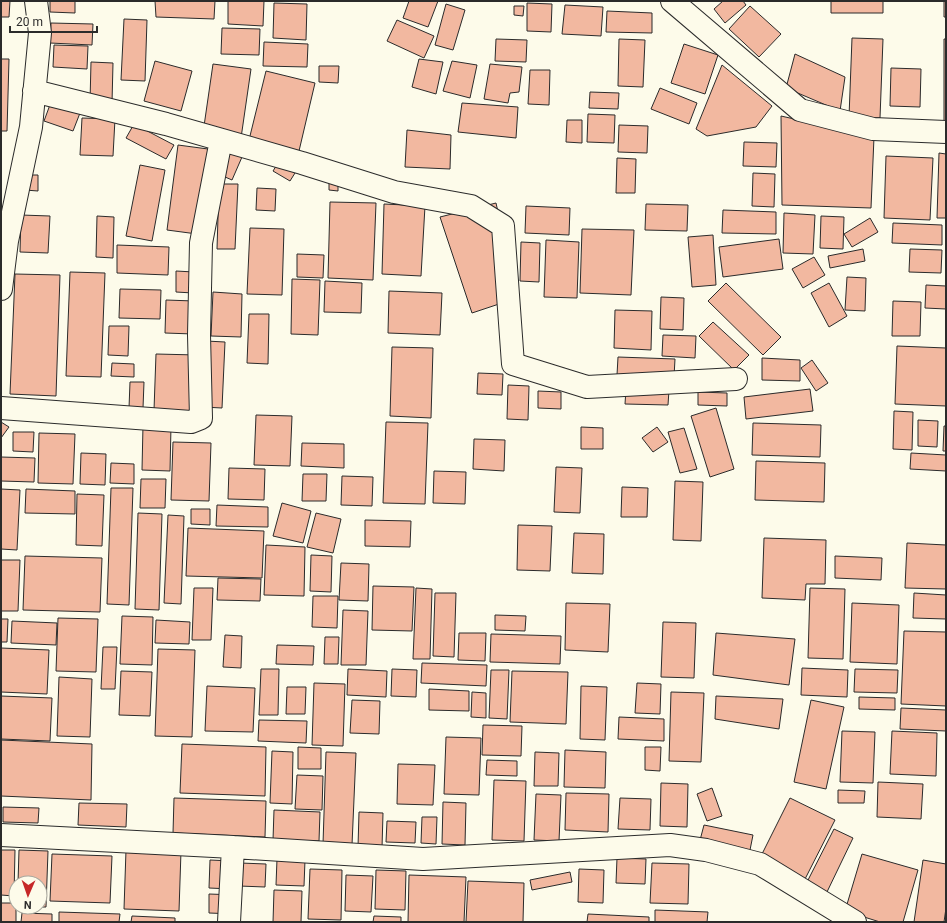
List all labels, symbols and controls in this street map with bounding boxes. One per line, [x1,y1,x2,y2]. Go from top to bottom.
scale bar [10,8,97,34]
text: 20 m [16,15,43,29]
north arrow [8,875,48,915]
text: N [23,898,32,911]

